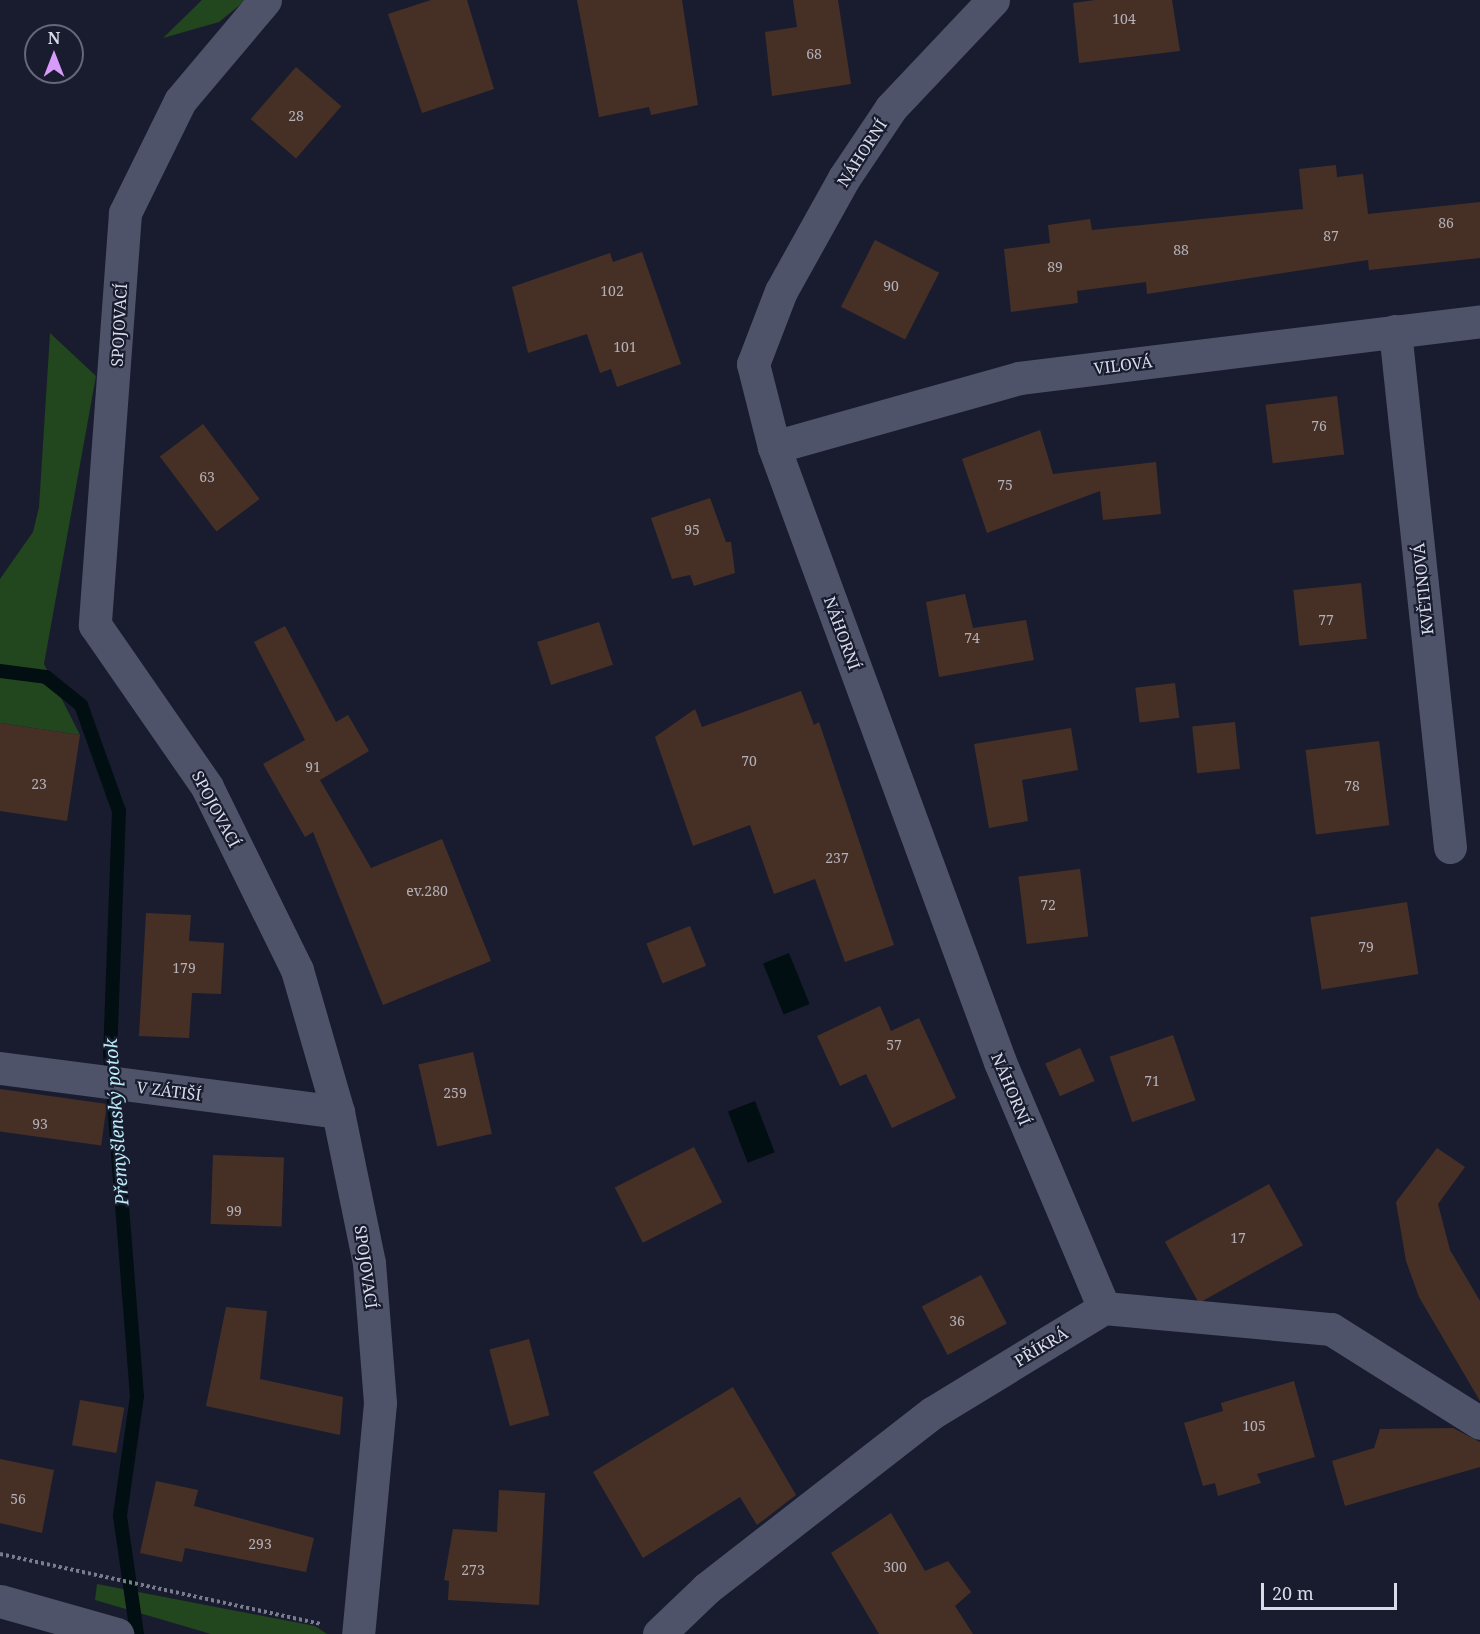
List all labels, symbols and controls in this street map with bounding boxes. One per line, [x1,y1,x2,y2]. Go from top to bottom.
house number: 104 [1112,11,1136,27]
north arrow [24,24,84,84]
text: N [48,27,60,49]
house number: 68 [806,46,822,62]
house number: 28 [288,108,304,124]
street label: NÁHORNÍ [833,116,891,190]
house number: 86 [1438,215,1454,231]
house number: 87 [1323,228,1339,244]
house number: 88 [1173,242,1189,258]
house number: 89 [1047,259,1063,275]
house number: 90 [883,278,899,294]
street label: SPOJOVACÍ [107,283,131,367]
house number: 102 [600,283,624,299]
house number: 101 [613,339,637,355]
street label: VILOVÁ [1093,352,1153,378]
house number: 76 [1311,418,1327,434]
house number: 63 [199,469,215,485]
house number: 75 [997,477,1013,493]
house number: 95 [684,522,700,538]
street label: KVĚTINOVÁ [1409,542,1437,636]
street label: NÁHORNÍ [820,594,864,672]
house number: 77 [1318,612,1334,628]
house number: 74 [964,630,980,646]
house number: 70 [741,753,757,769]
house number: 91 [305,759,321,775]
street label: SPOJOVACÍ [188,768,244,850]
house number: 23 [31,776,47,792]
house number: 78 [1344,778,1360,794]
house number: 237 [825,850,849,866]
house number: ev.280 [406,883,448,899]
house number: 72 [1040,897,1056,913]
house number: 79 [1358,939,1374,955]
house number: 179 [172,960,196,976]
house number: 57 [886,1037,902,1053]
water label: Přemyšlenský potok [99,1038,133,1206]
street label: NÁHORNÍ [987,1050,1035,1128]
house number: 71 [1144,1073,1160,1089]
street label: V ZÁTIŠÍ [136,1078,202,1104]
house number: 259 [443,1085,467,1101]
house number: 93 [32,1116,48,1132]
house number: 99 [226,1203,242,1219]
street label: SPOJOVACÍ [351,1224,381,1310]
house number: 17 [1230,1230,1246,1246]
house number: 36 [949,1313,965,1329]
street label: PŘÍKRÁ [1011,1324,1071,1370]
house number: 105 [1242,1418,1266,1434]
house number: 56 [10,1491,26,1507]
house number: 293 [248,1536,272,1552]
house number: 300 [883,1559,907,1575]
house number: 273 [461,1562,485,1578]
scale bar [1264,1571,1400,1609]
text: 20 m [1272,1581,1314,1605]

